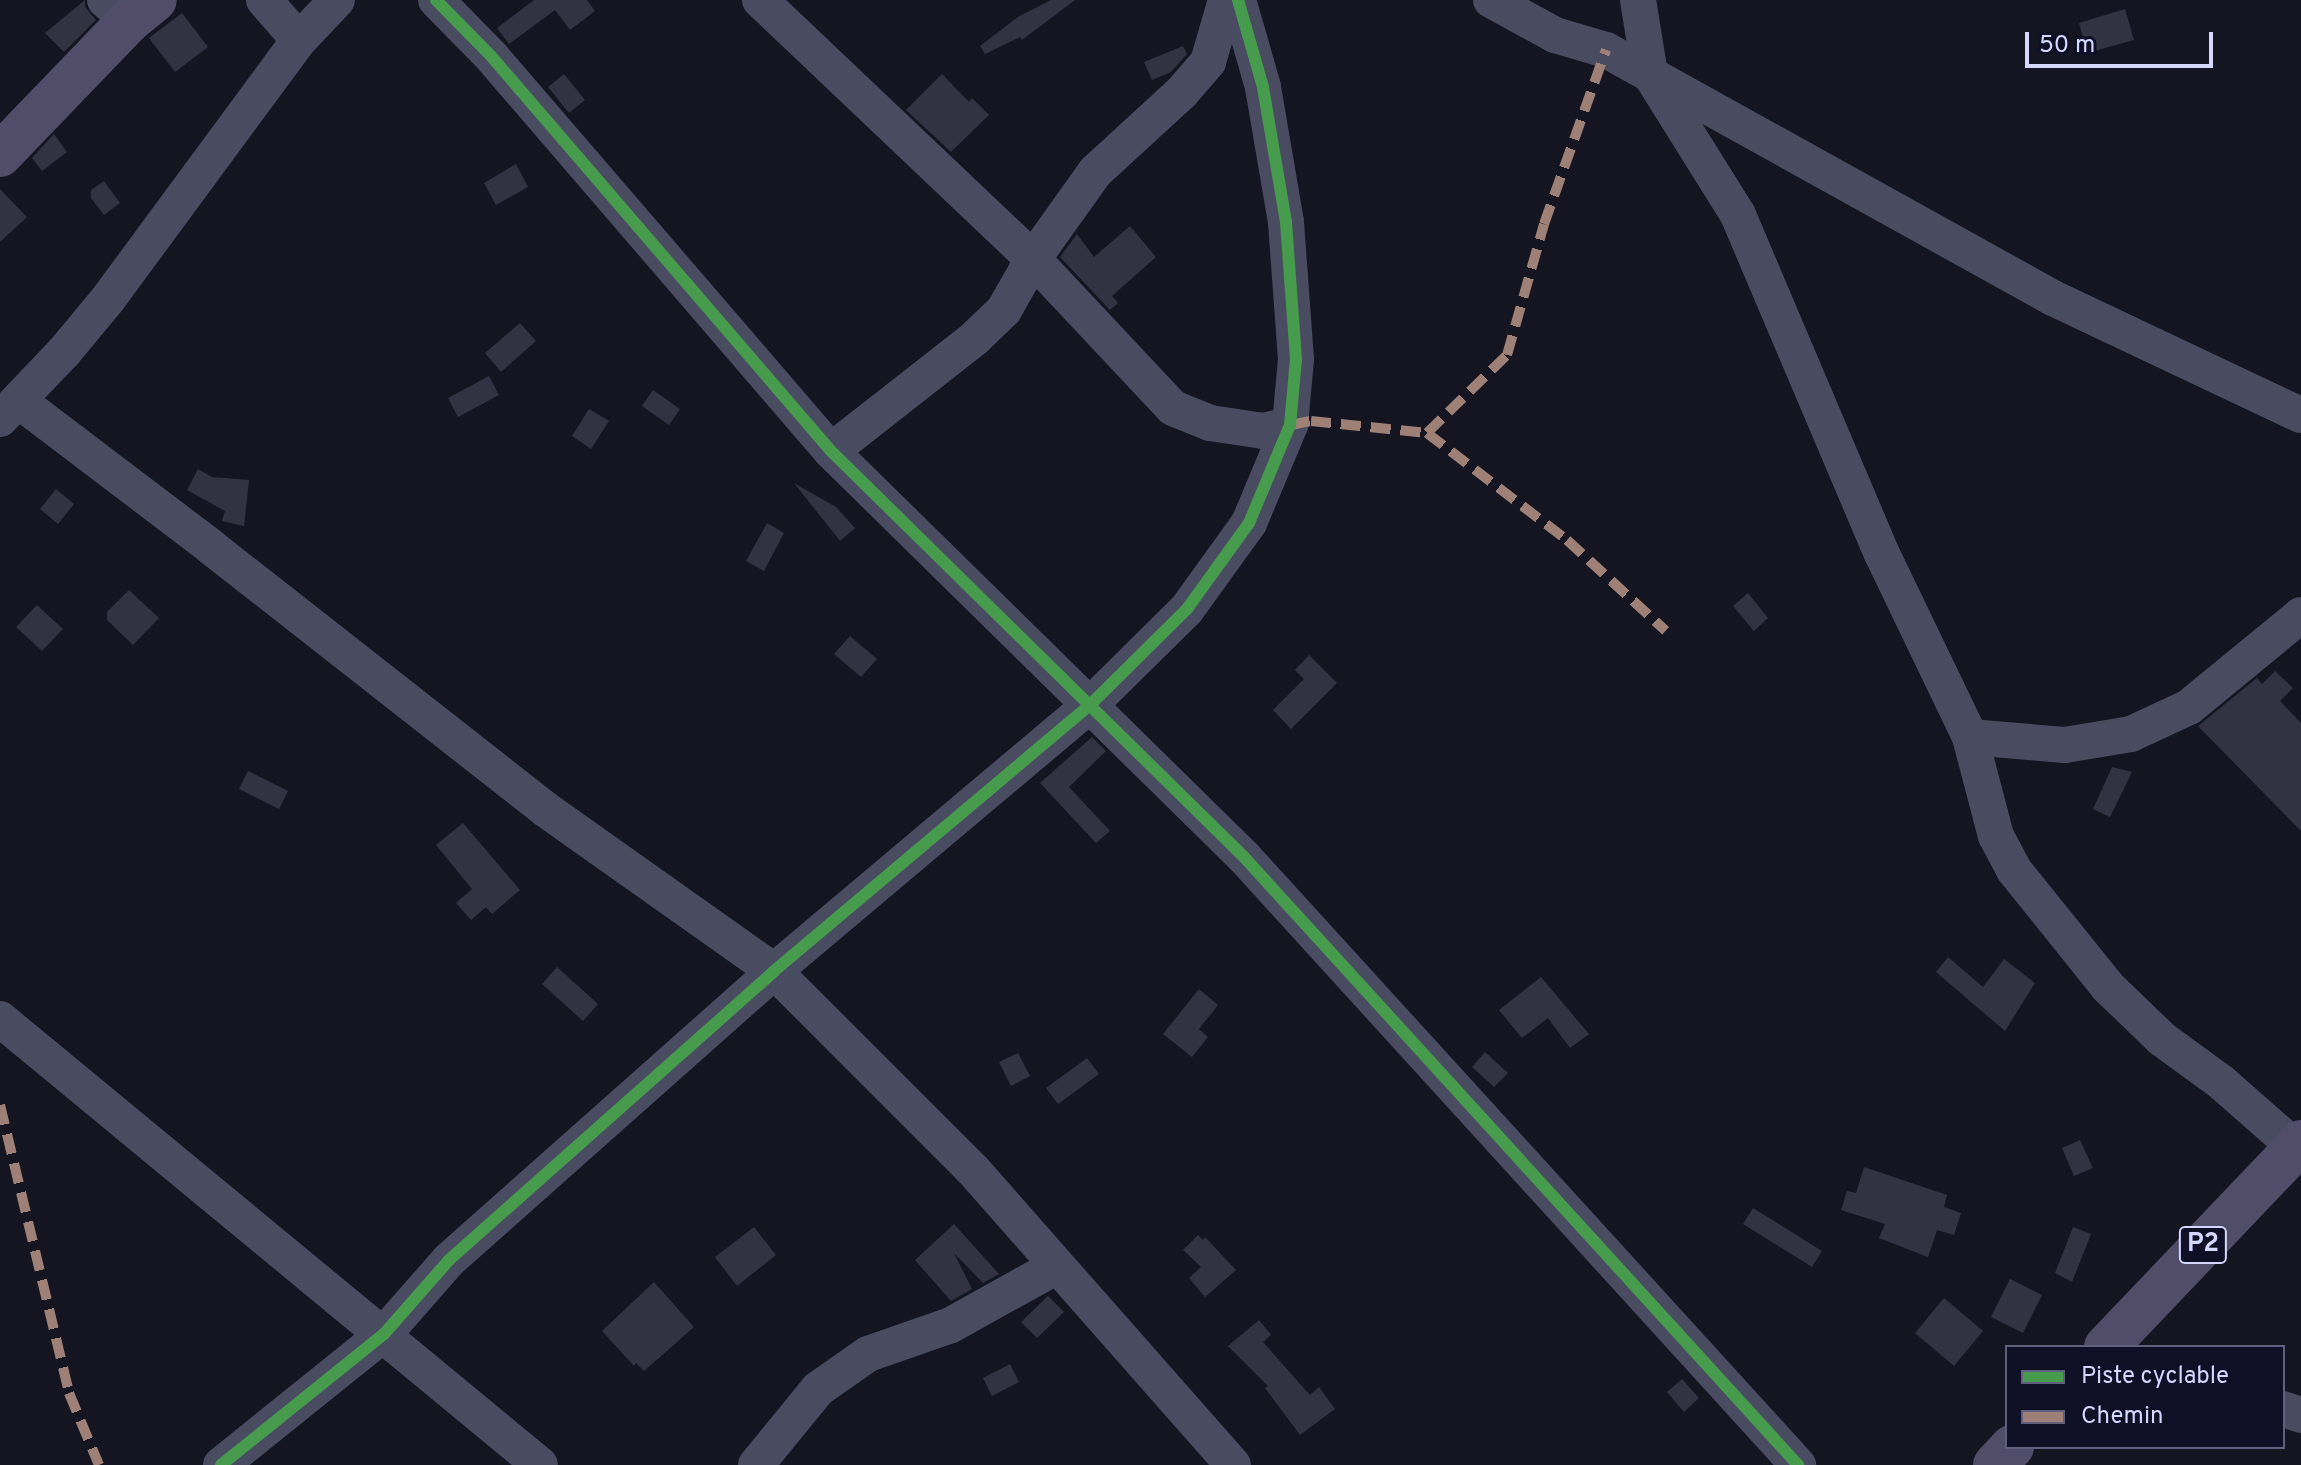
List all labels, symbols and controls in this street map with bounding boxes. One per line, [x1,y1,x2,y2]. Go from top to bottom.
scale bar [2029,16,2217,66]
text: 50 m [2039,31,2095,61]
road number: P2 [2177,1223,2229,1267]
legend [2005,1345,2285,1449]
text: Piste cyclable [2081,1362,2229,1392]
text: Chemin [2081,1402,2164,1432]

